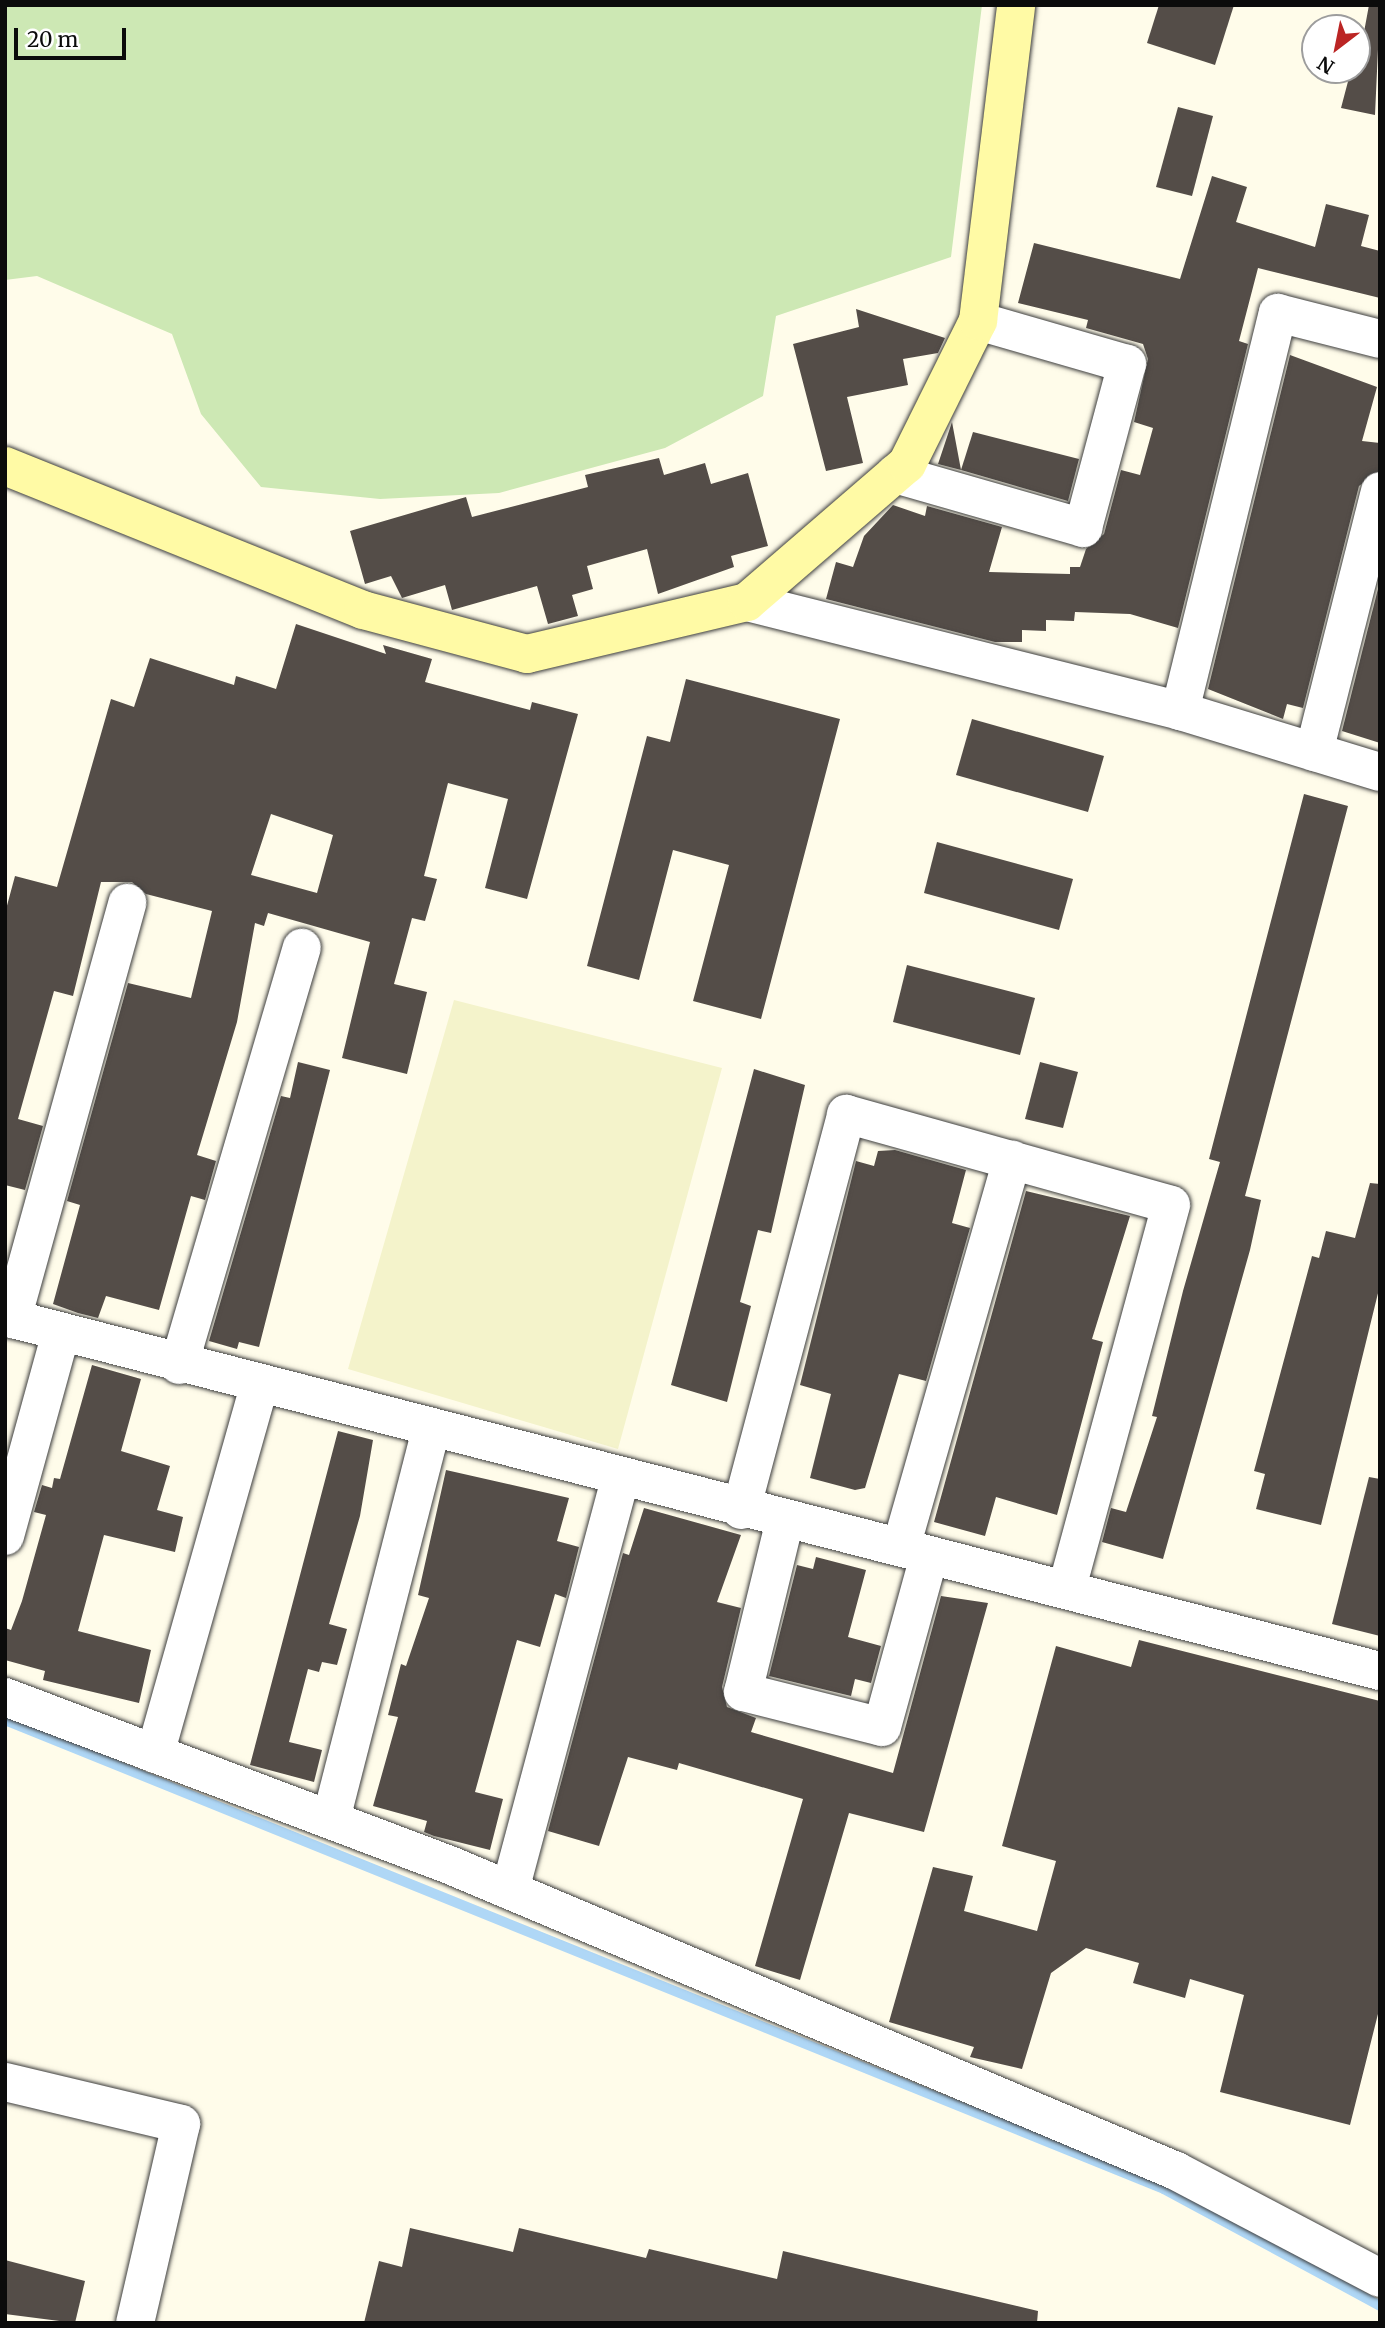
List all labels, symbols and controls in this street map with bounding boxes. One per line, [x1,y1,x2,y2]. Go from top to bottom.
scale bar [18,14,130,58]
north arrow [1301,14,1371,84]
text: 20 m [27,26,78,53]
text: N [1313,51,1339,79]

